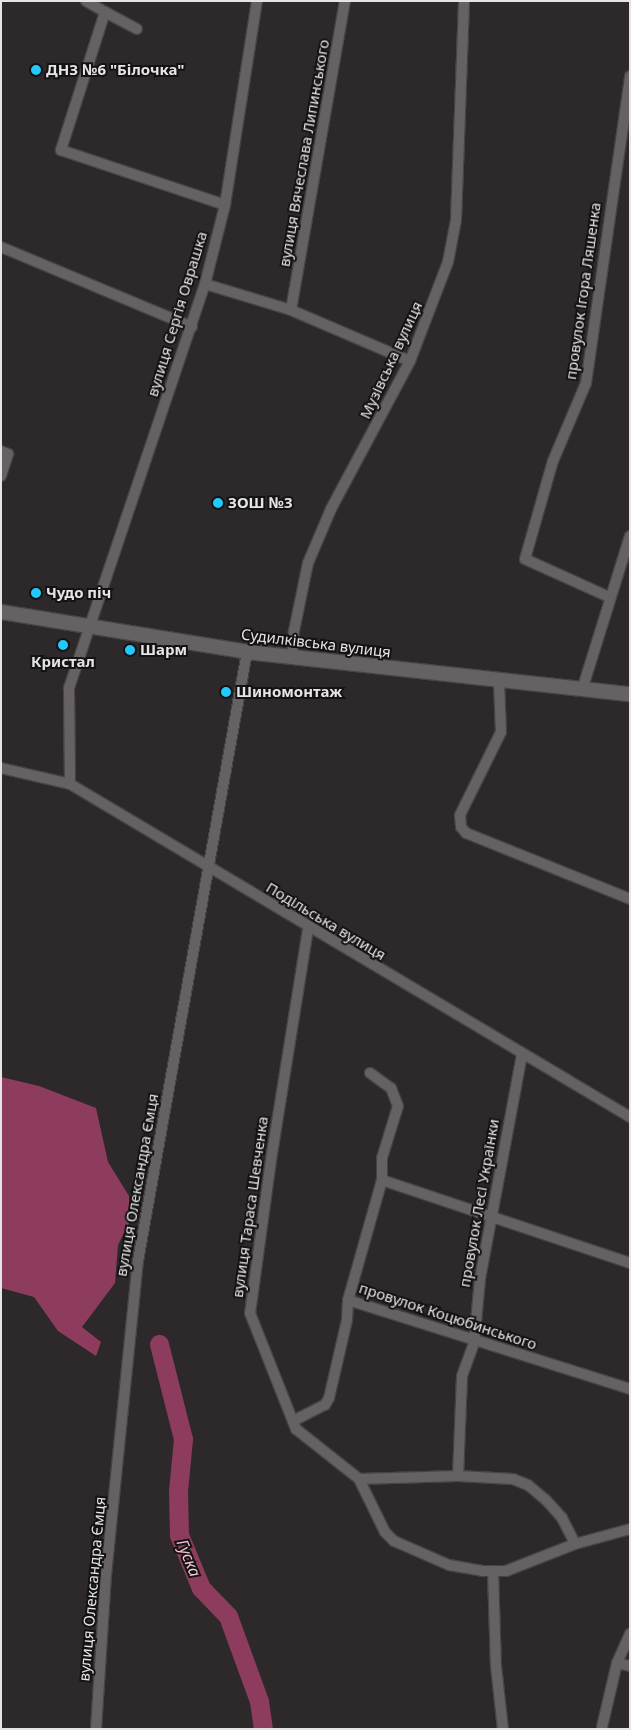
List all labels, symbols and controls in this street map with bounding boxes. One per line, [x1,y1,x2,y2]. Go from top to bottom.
street label: вулиця Вячеслава Липинського [275,38,333,268]
place label: ДНЗ №6 "Білочка" [46,61,184,79]
marker: ДНЗ №6 "Білочка" [30,64,42,76]
street label: провулок Ігора Ляшенка [562,201,604,381]
street label: вулиця Сергія Оврашка [143,229,211,399]
street label: Музівська вулиця [356,298,426,422]
place label: ЗОШ №3 [228,494,292,512]
marker: ЗОШ №3 [212,497,224,509]
place label: Чудо піч [46,584,111,602]
marker: Чудо піч [30,587,42,599]
street label: Судилківська вулиця [240,625,392,661]
marker: Кристал [57,639,69,651]
place label: Шарм [140,641,187,659]
marker: Шарм [124,644,136,656]
place label: Кристал [31,653,95,671]
place label: Шиномонтаж [236,683,342,701]
marker: Шиномонтаж [220,686,232,698]
street label: Подільська вулиця [263,878,389,964]
street label: вулиця Олександра Ємця [112,1092,162,1278]
street label: вулиця Тараса Шевченка [228,1115,272,1299]
street label: провулок Лесі Українки [455,1117,503,1289]
street label: провулок Коцюбинського [357,1279,539,1353]
street label: вулиця Олександра Ємця [75,1496,109,1682]
water label: Гуска [173,1536,205,1580]

